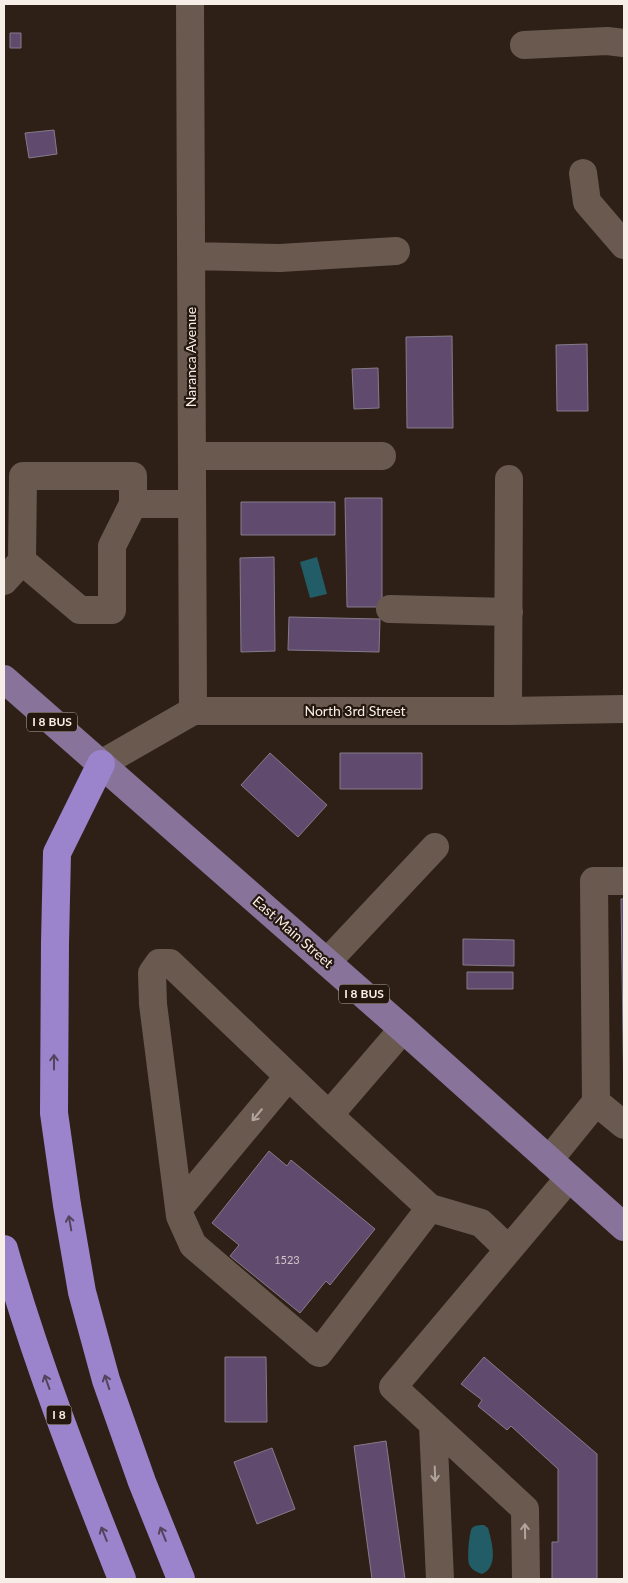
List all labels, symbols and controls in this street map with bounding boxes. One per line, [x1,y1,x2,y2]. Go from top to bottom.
street label: Naranca Avenue [182,307,199,407]
street label: North 3rd Street [304,702,406,719]
road number: I 8 BUS [27,712,77,732]
street label: East Main Street [250,892,337,971]
road number: I 8 BUS [339,984,389,1004]
one-way arrow [49,1054,59,1070]
one-way arrow [251,1108,262,1121]
one-way arrow [64,1216,74,1232]
house number: 1523 [274,1253,300,1266]
one-way arrow [42,1374,51,1390]
one-way arrow [101,1374,111,1390]
road number: I 8 [46,1406,72,1424]
one-way arrow [431,1466,440,1482]
one-way arrow [521,1523,530,1539]
one-way arrow [99,1527,108,1542]
one-way arrow [157,1527,167,1542]

